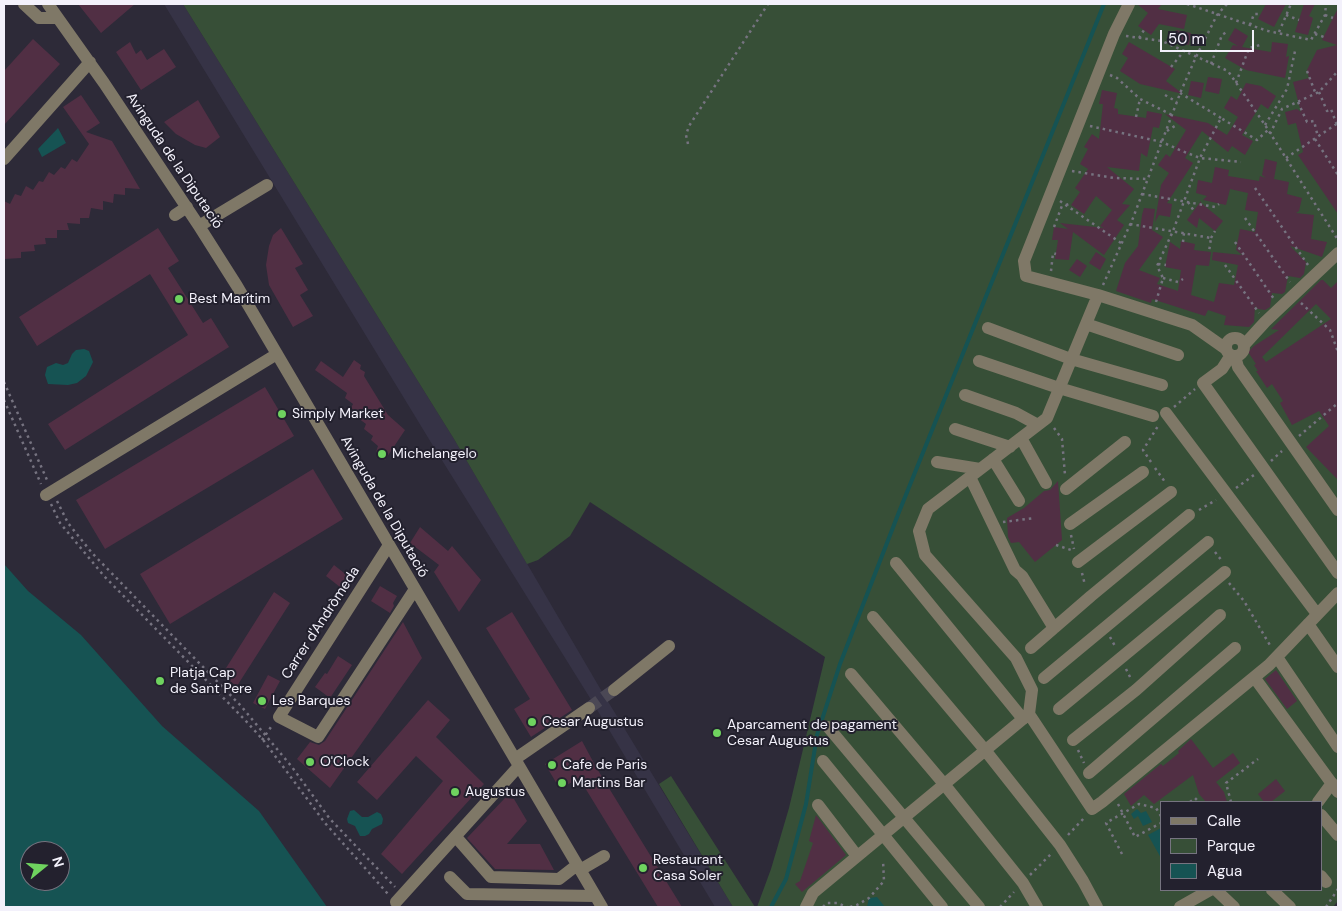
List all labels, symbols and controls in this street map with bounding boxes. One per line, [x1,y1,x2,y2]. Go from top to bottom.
scale bar [1162,20,1256,52]
text: 50 m [1168,29,1205,49]
street label: Avinguda de la Diputació [122,90,226,232]
place label: Best Marítim [189,291,270,307]
marker: Best Marítim [173,293,185,305]
place label: Simply Market [292,406,384,422]
marker: Simply Market [276,408,288,420]
street label: Avinguda de la Diputació [337,433,431,581]
place label: Michelangelo [392,446,477,462]
marker: Michelangelo [376,448,388,460]
street label: Carrer d'Andròmeda [278,564,364,682]
place label: Platja Cap de Sant Pere [170,665,252,698]
marker: Platja Cap de Sant Pere [154,675,166,687]
place label: Les Barques [272,693,351,709]
marker: Les Barques [256,695,268,707]
place label: Cesar Augustus [542,714,644,730]
marker: Cesar Augustus [526,716,538,728]
place label: Aparcament de pagament Cesar Augustus [727,717,897,750]
marker: Aparcament de pagament Cesar Augustus [711,727,723,739]
place label: O'Clock [320,754,370,770]
marker: O'Clock [304,756,316,768]
place label: Cafe de Paris [562,757,647,773]
marker: Cafe de Paris [546,759,558,771]
place label: Martins Bar [572,775,645,791]
marker: Martins Bar [556,777,568,789]
place label: Augustus [465,784,525,800]
marker: Augustus [449,786,461,798]
legend [1160,801,1322,891]
text: Calle [1207,811,1241,831]
text: Parque [1207,836,1255,856]
north arrow [20,841,70,891]
place label: Restaurant Casa Soler [653,852,723,884]
text: N [48,854,68,869]
text: Agua [1207,861,1242,881]
marker: Restaurant Casa Soler [637,862,649,874]

